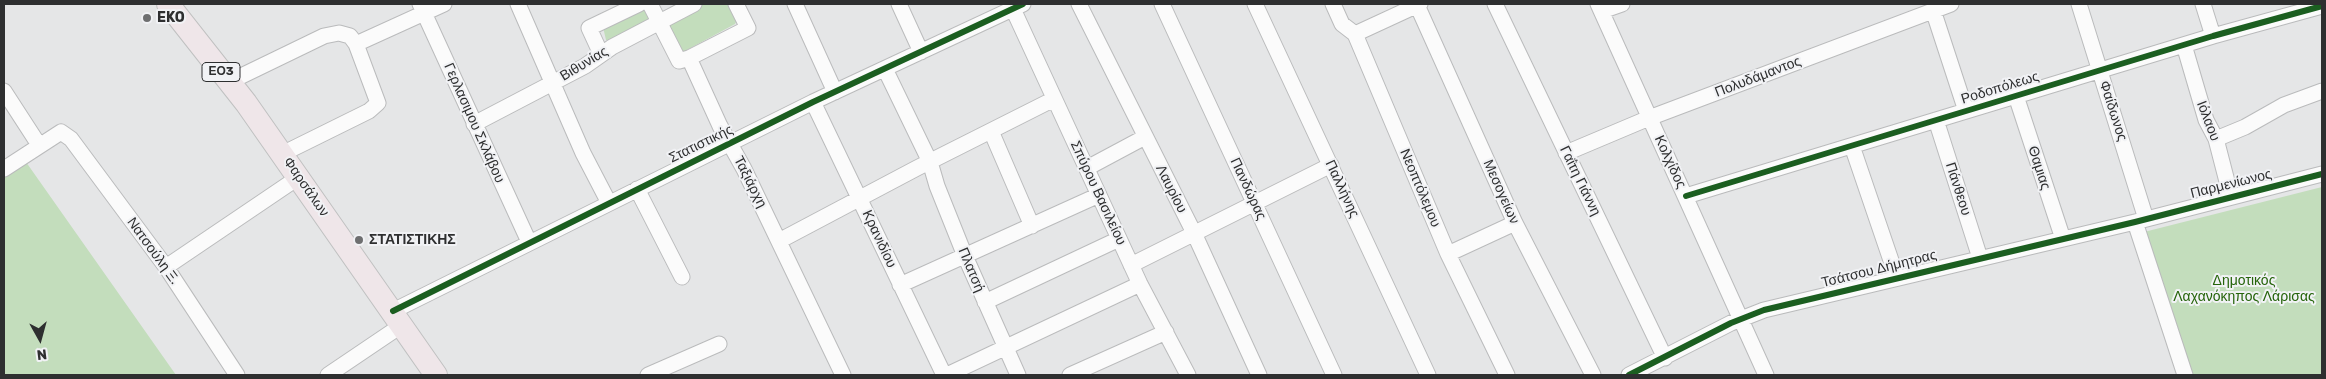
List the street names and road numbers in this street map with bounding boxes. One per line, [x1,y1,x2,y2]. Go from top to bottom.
street label: Βιθυνίας [557,43,611,85]
street label: Πολυδάμαντος [1713,53,1803,101]
street label: Γερλασιμου Σκλάβου [440,61,508,185]
road number: ΕΟ3 [202,62,240,82]
street label: Ροδοπόλεως [1959,68,2041,108]
street label: Φαίδωνος [2095,79,2131,143]
street label: Ιόλαου [2193,99,2223,143]
street label: Στατιστικής [666,121,736,167]
street label: Κολχίδος [1650,133,1690,191]
street label: Σπύρου Βασιλείου [1066,138,1130,248]
street label: Γαΐτη Γιάννη [1556,143,1604,219]
street label: Θαμιας [2024,144,2054,192]
street label: Νεοπτόλεμου [1396,146,1444,230]
street label: Ταξιάρχη [730,153,770,211]
street label: Φαρσάλων [279,154,333,220]
street label: Πανδώρας [1226,155,1270,223]
street label: Μεσογείων [1479,157,1523,227]
street label: Παλλήνης [1321,158,1363,220]
street label: Πάνθεου [1942,160,1974,218]
street label: Λαυρίου [1152,162,1190,216]
street label: Παρμενίωνος [2189,166,2273,202]
street label: Κρανιδίου [858,207,900,271]
street label: Νατσούλη Ξ. [123,214,183,288]
street label: Πλατσή [954,245,988,295]
street label: Τσάτσου Δήμητρας [1820,247,1938,291]

